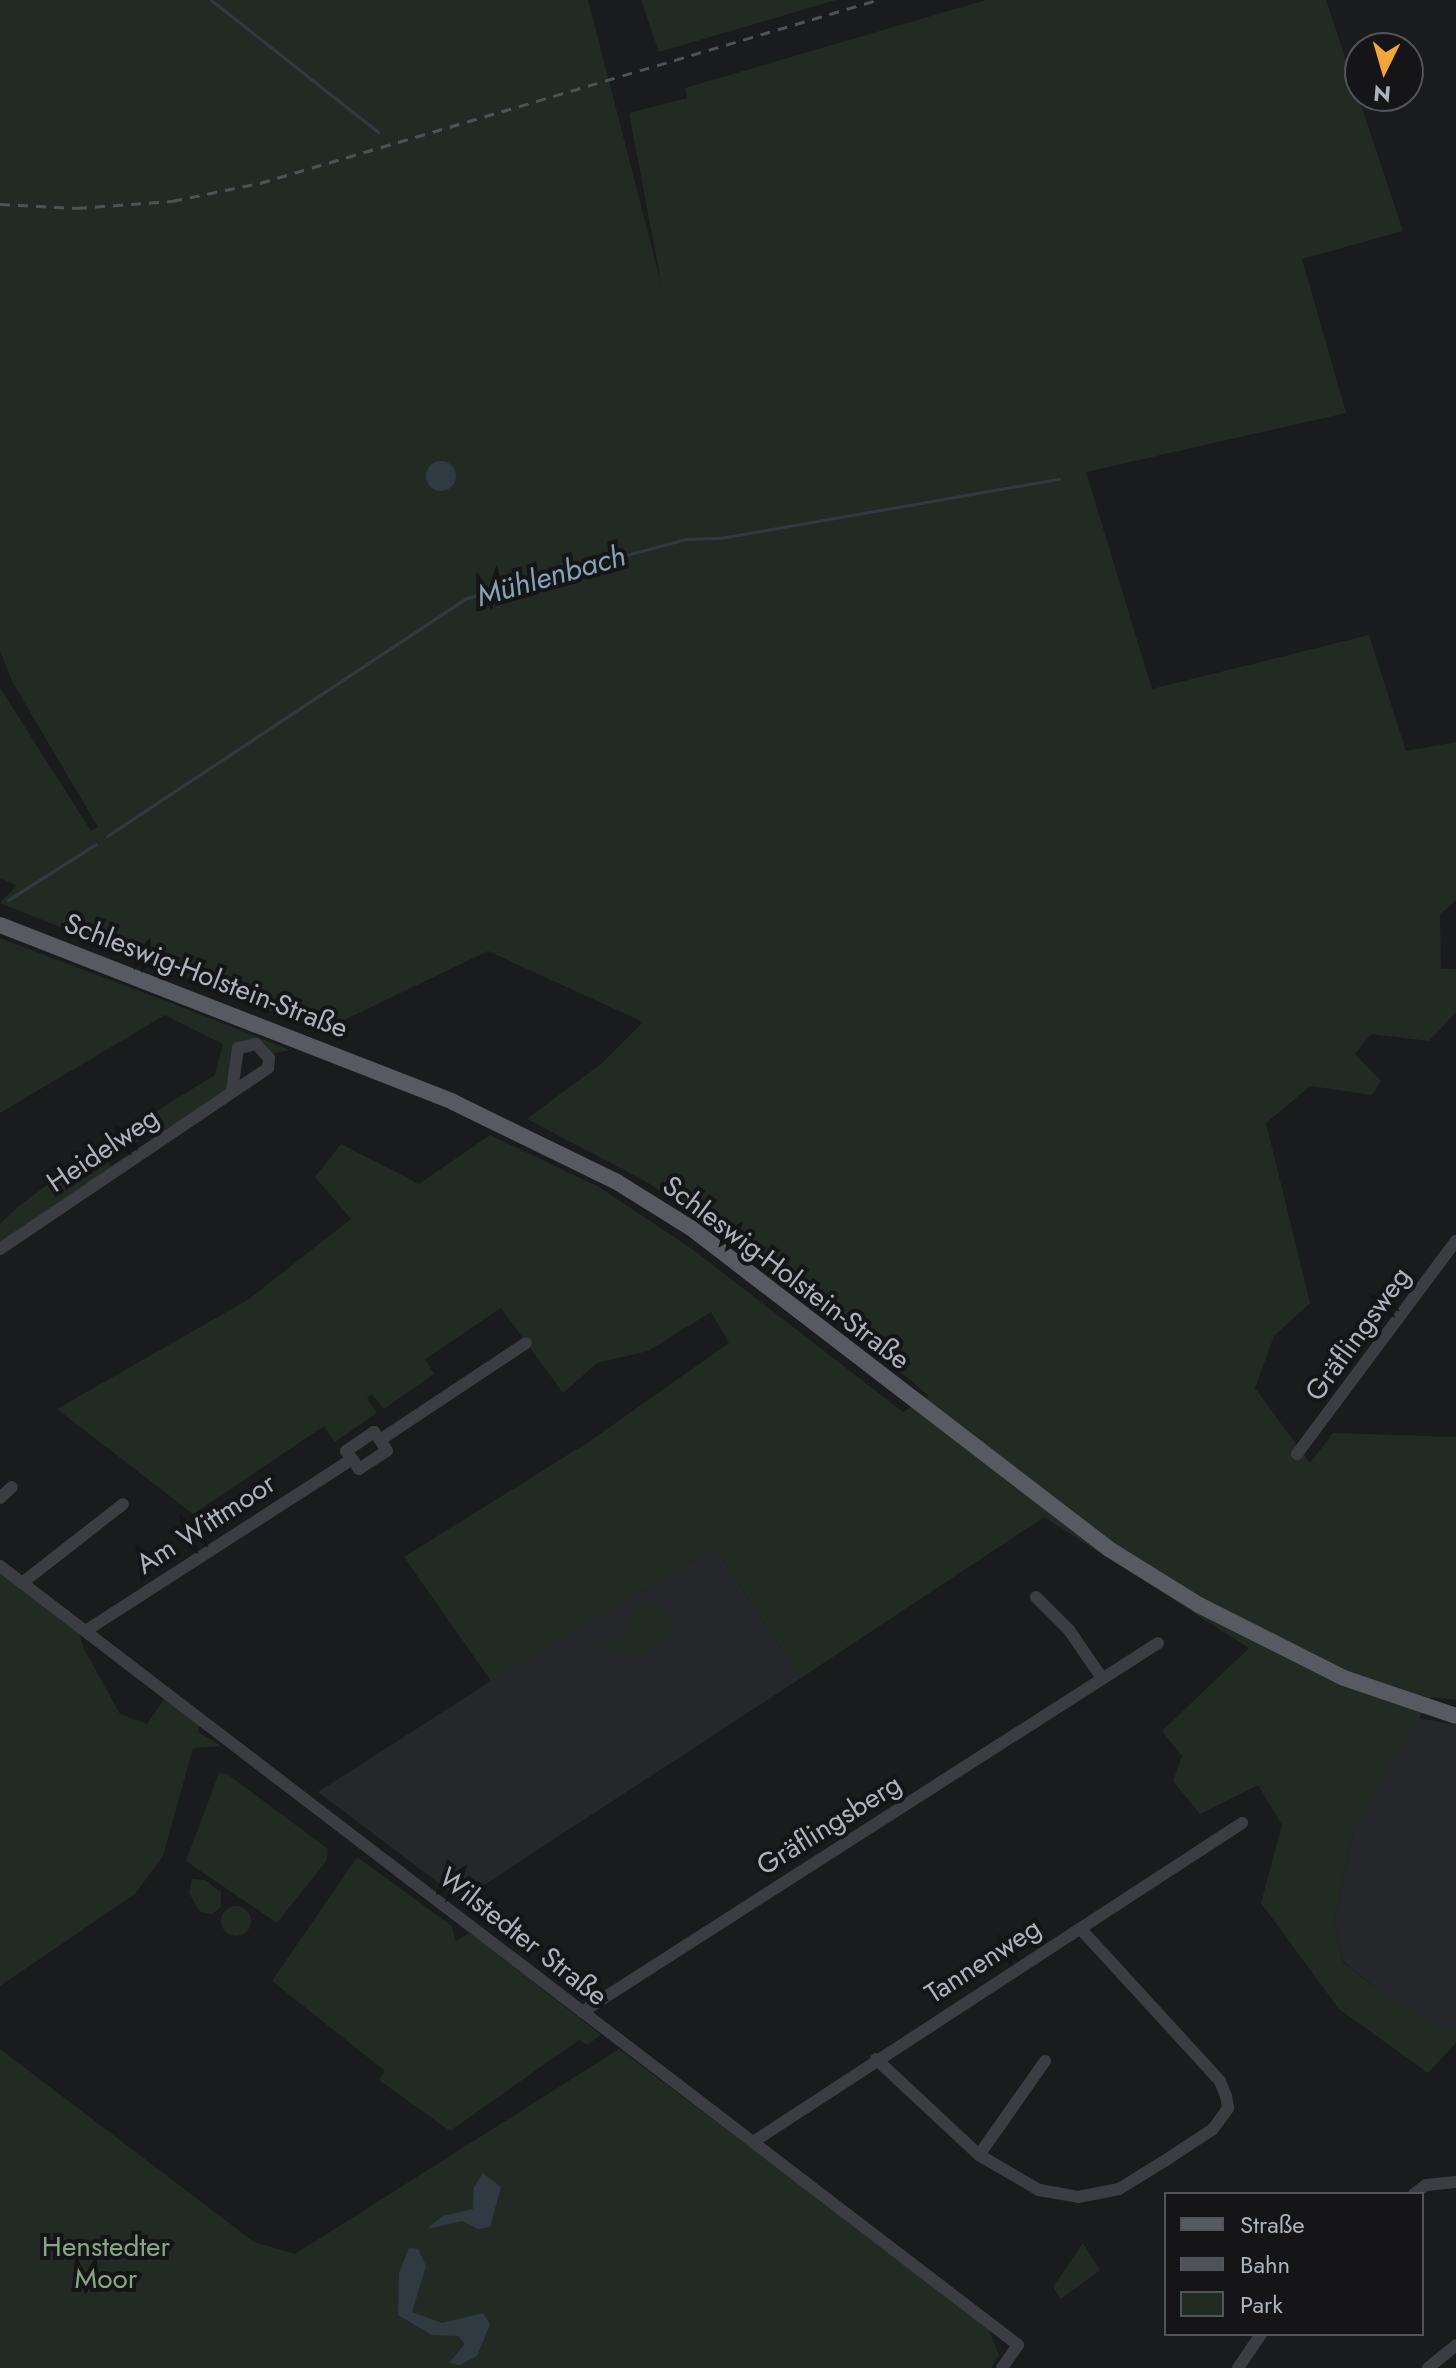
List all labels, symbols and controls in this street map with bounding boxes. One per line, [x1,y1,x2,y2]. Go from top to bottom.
north arrow [1344,32,1424,112]
text: N [1372,77,1392,111]
water label: Mühlenbach [472,538,630,614]
street label: Schleswig-Holstein-Straße [59,906,353,1046]
street label: Heidelweg [41,1100,165,1200]
street label: Schleswig-Holstein-Straße [656,1169,916,1377]
street label: Gräflingsweg [1298,1260,1418,1408]
street label: Am Wittmoor [130,1467,282,1581]
street label: Gräflingsberg [751,1767,907,1883]
street label: Wilstedter Straße [432,1861,614,2013]
street label: Tannenweg [919,1911,1047,2011]
legend [1164,2192,1424,2336]
text: Straße [1240,2207,1305,2242]
park label: Henstedter Moor [42,2230,170,2296]
text: Bahn [1240,2247,1290,2282]
text: Park [1240,2287,1283,2322]

